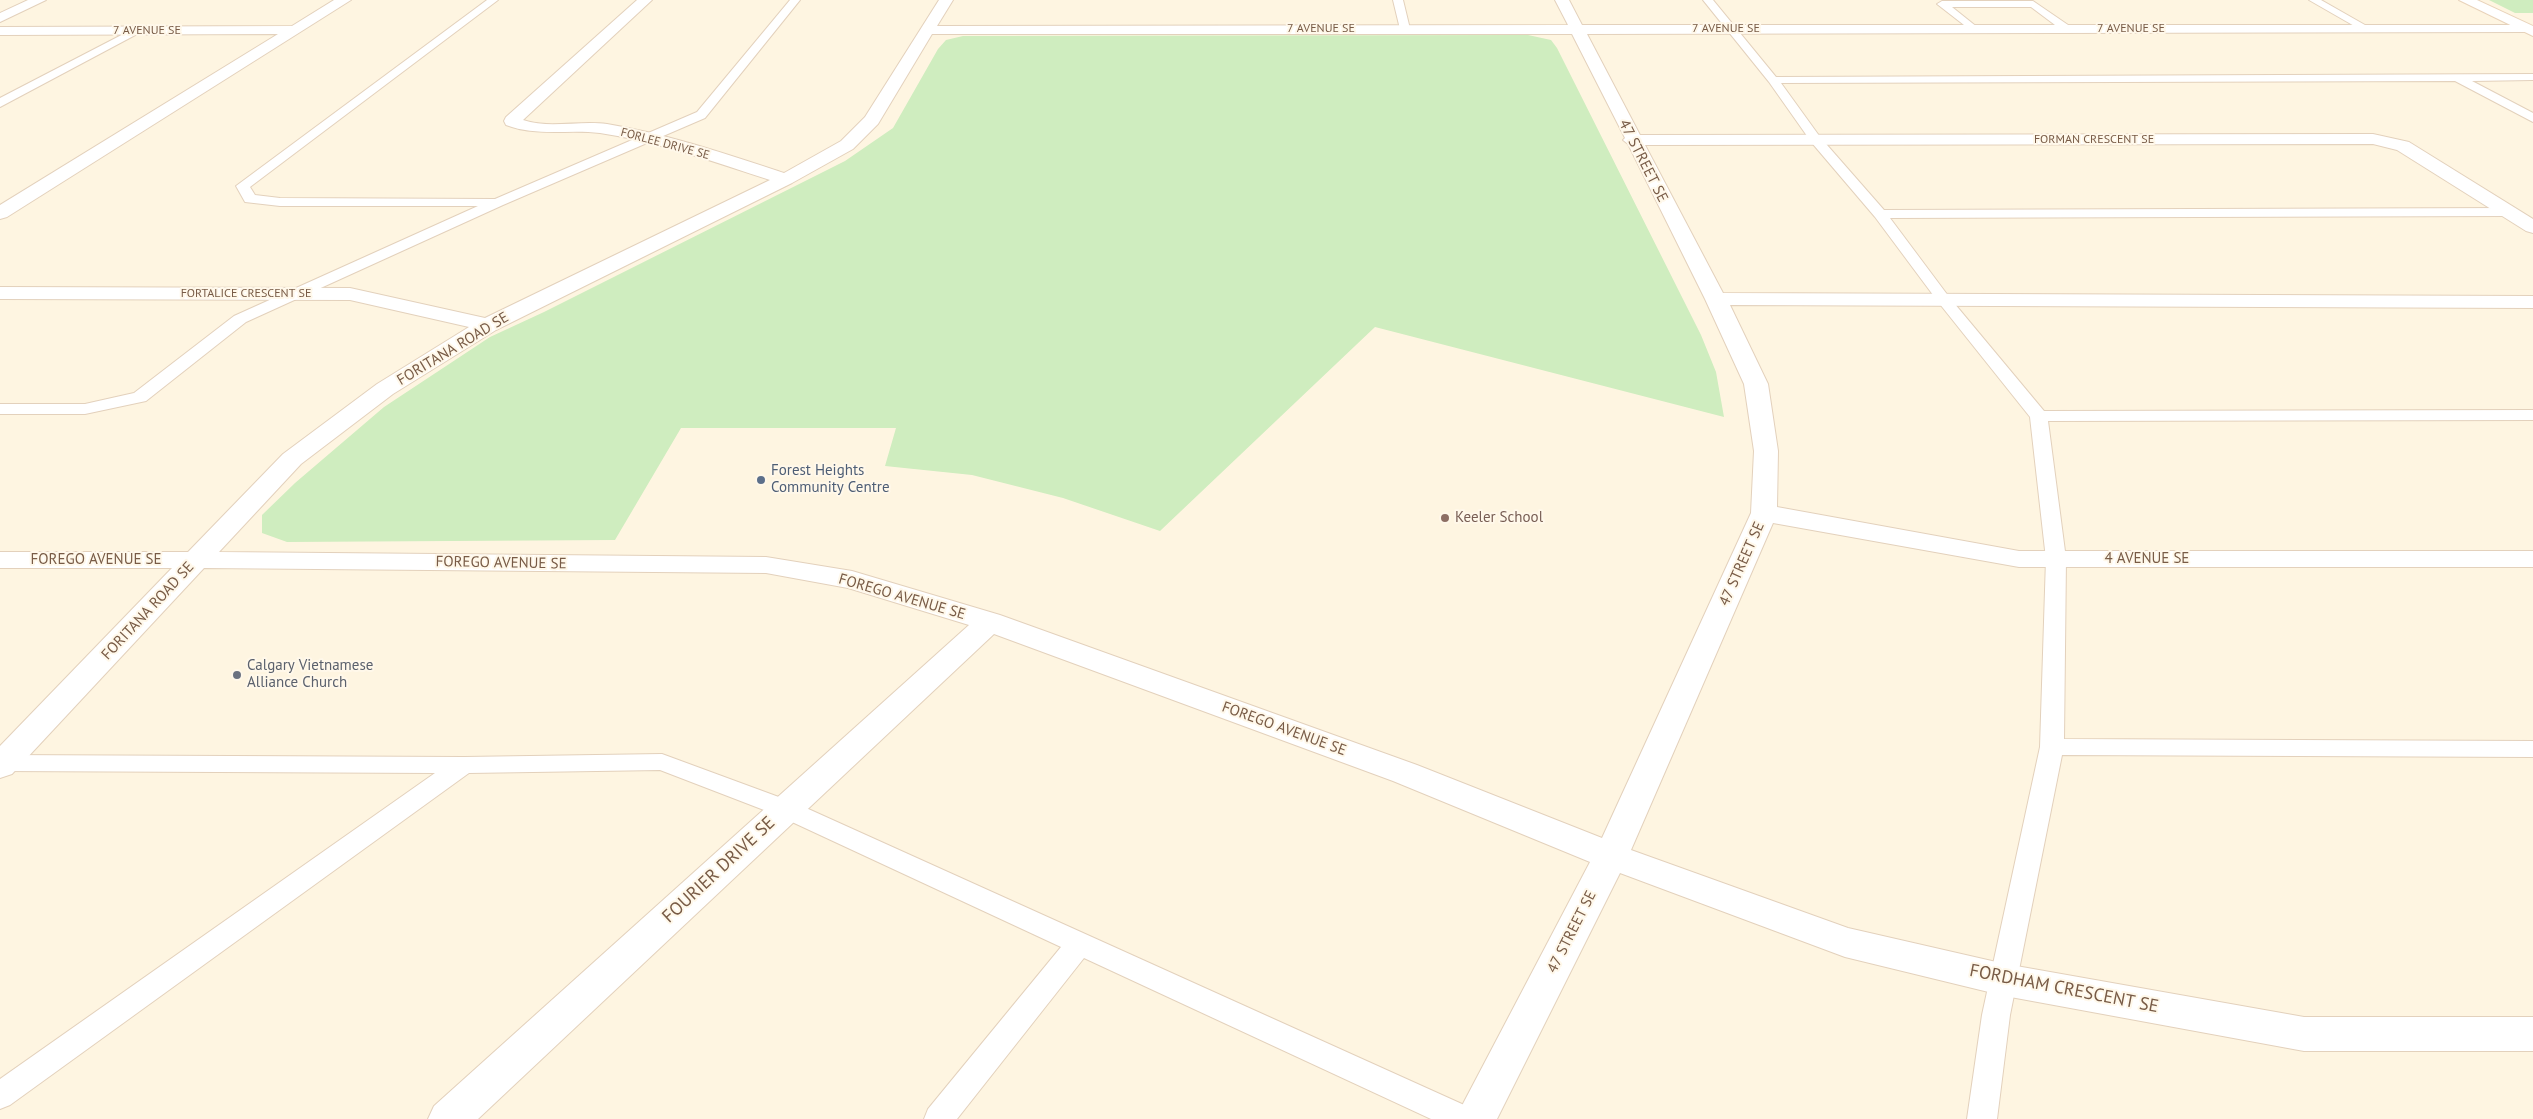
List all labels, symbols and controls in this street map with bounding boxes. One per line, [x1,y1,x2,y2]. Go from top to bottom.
street label: 7 AVENUE SE [1287,22,1355,36]
street label: 7 AVENUE SE [1692,22,1760,36]
street label: 7 AVENUE SE [2097,22,2165,36]
street label: 7 AVENUE SE [113,24,181,38]
street label: 47 STREET SE [1615,117,1671,205]
street label: FORLEE DRIVE SE [619,125,711,163]
street label: FORMAN CRESCENT SE [2034,133,2154,147]
street label: FORTALICE CRESCENT SE [181,287,311,301]
street label: FORITANA ROAD SE [394,309,512,389]
place label: Forest Heights Community Centre [771,462,889,497]
marker: Forest Heights Community Centre [755,474,767,486]
place label: Keeler School [1455,509,1543,527]
marker: Keeler School [1439,512,1451,524]
street label: 47 STREET SE [1715,519,1769,609]
street label: 4 AVENUE SE [2105,550,2189,568]
street label: FOREGO AVENUE SE [30,551,162,569]
street label: FOREGO AVENUE SE [435,553,567,573]
street label: FORITANA ROAD SE [98,558,198,664]
street label: FOREGO AVENUE SE [837,570,967,624]
place label: Calgary Vietnamese Alliance Church [247,657,373,692]
marker: Calgary Vietnamese Alliance Church [231,669,243,681]
street label: FOREGO AVENUE SE [1219,698,1349,760]
street label: FOURIER DRIVE SE [658,812,780,928]
street label: 47 STREET SE [1544,888,1600,976]
street label: FORDHAM CRESCENT SE [1968,960,2160,1018]

